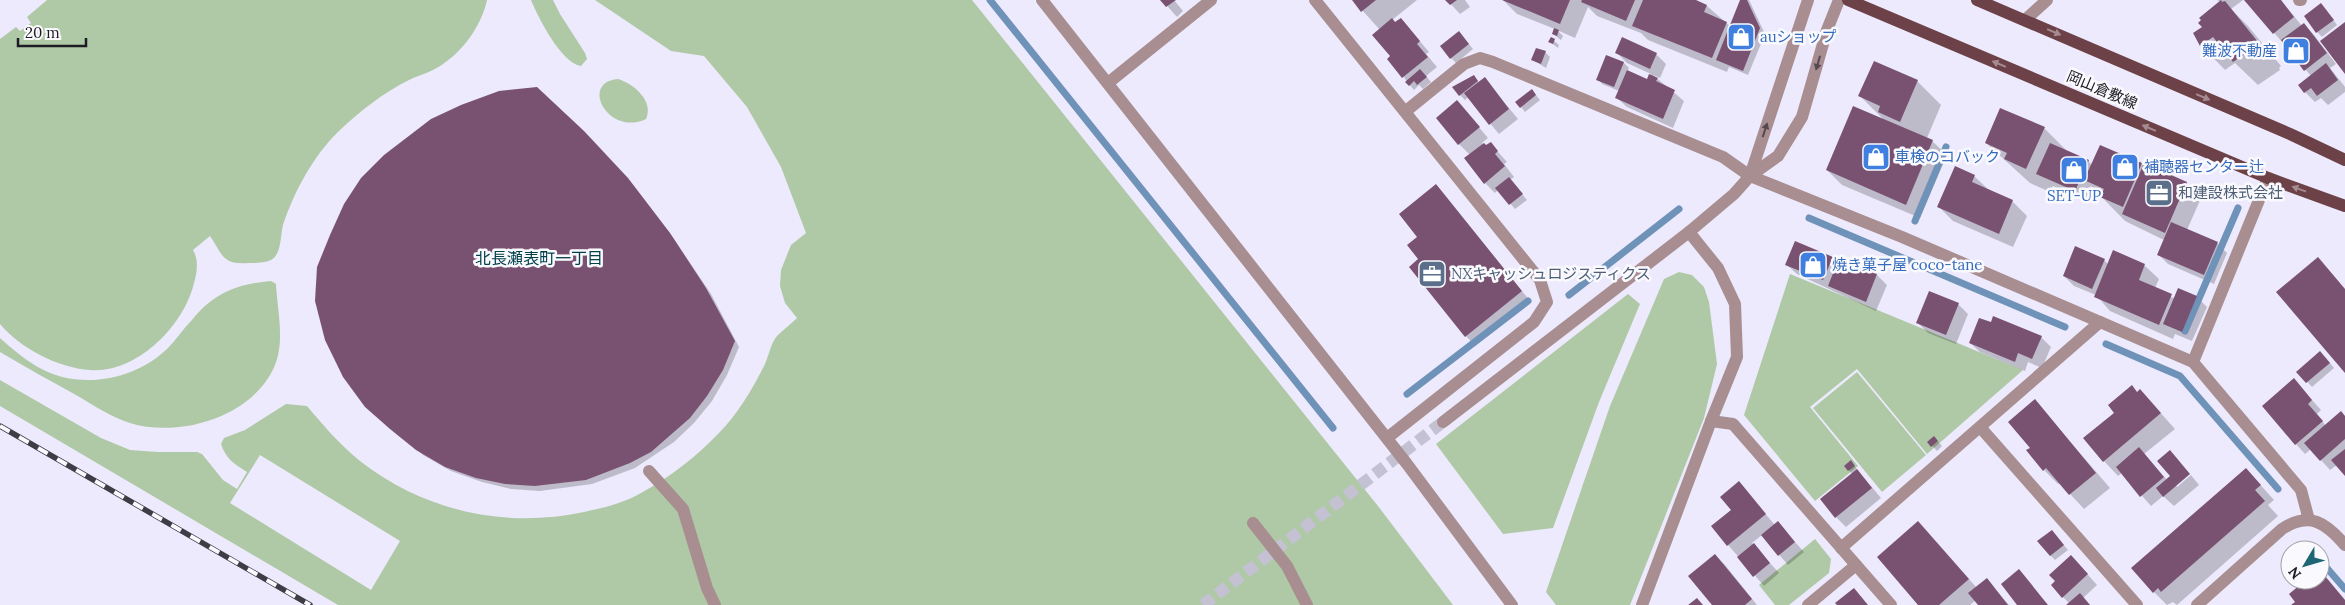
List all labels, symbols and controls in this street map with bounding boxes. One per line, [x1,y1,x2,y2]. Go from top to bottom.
scale bar [18,15,85,47]
shop icon: auショップ [1726,22,1756,52]
text: 20 m [25,23,60,42]
place label: auショップ [1760,27,1837,46]
one-way arrow [2047,29,2061,37]
shop icon: 難波不動産 [2281,36,2311,66]
place label: 難波不動産 [2202,41,2277,60]
one-way arrow [1813,55,1821,70]
one-way arrow [1992,60,2006,68]
street label: 岡山倉敷線 [2064,66,2140,113]
one-way arrow [2196,93,2210,101]
one-way arrow [1762,122,1769,137]
one-way arrow [2142,123,2156,131]
shop icon: 車検のコバック [1861,142,1891,172]
place label: 車検のコバック [1895,147,2000,166]
shop icon: 補聴器センター辻 [2110,152,2140,182]
shop icon: SET-UP [2059,155,2089,185]
place label: 補聴器センター辻 [2144,157,2264,176]
office icon: 和建設株式会社 [2144,178,2174,208]
place label: 和建設株式会社 [2178,183,2283,202]
one-way arrow [2291,185,2306,193]
place label: SET-UP [2047,186,2101,205]
district label: 北長瀬表町一丁目 [475,248,603,268]
shop icon: 焼き菓子屋 coco-tane [1798,250,1828,280]
place label: 焼き菓子屋 coco-tane [1832,255,1982,274]
office icon: NXキャッシュロジスティクス [1417,259,1447,289]
place label: NXキャッシュロジスティクス [1451,264,1651,283]
north arrow [2280,540,2330,590]
text: N [2284,563,2305,583]

